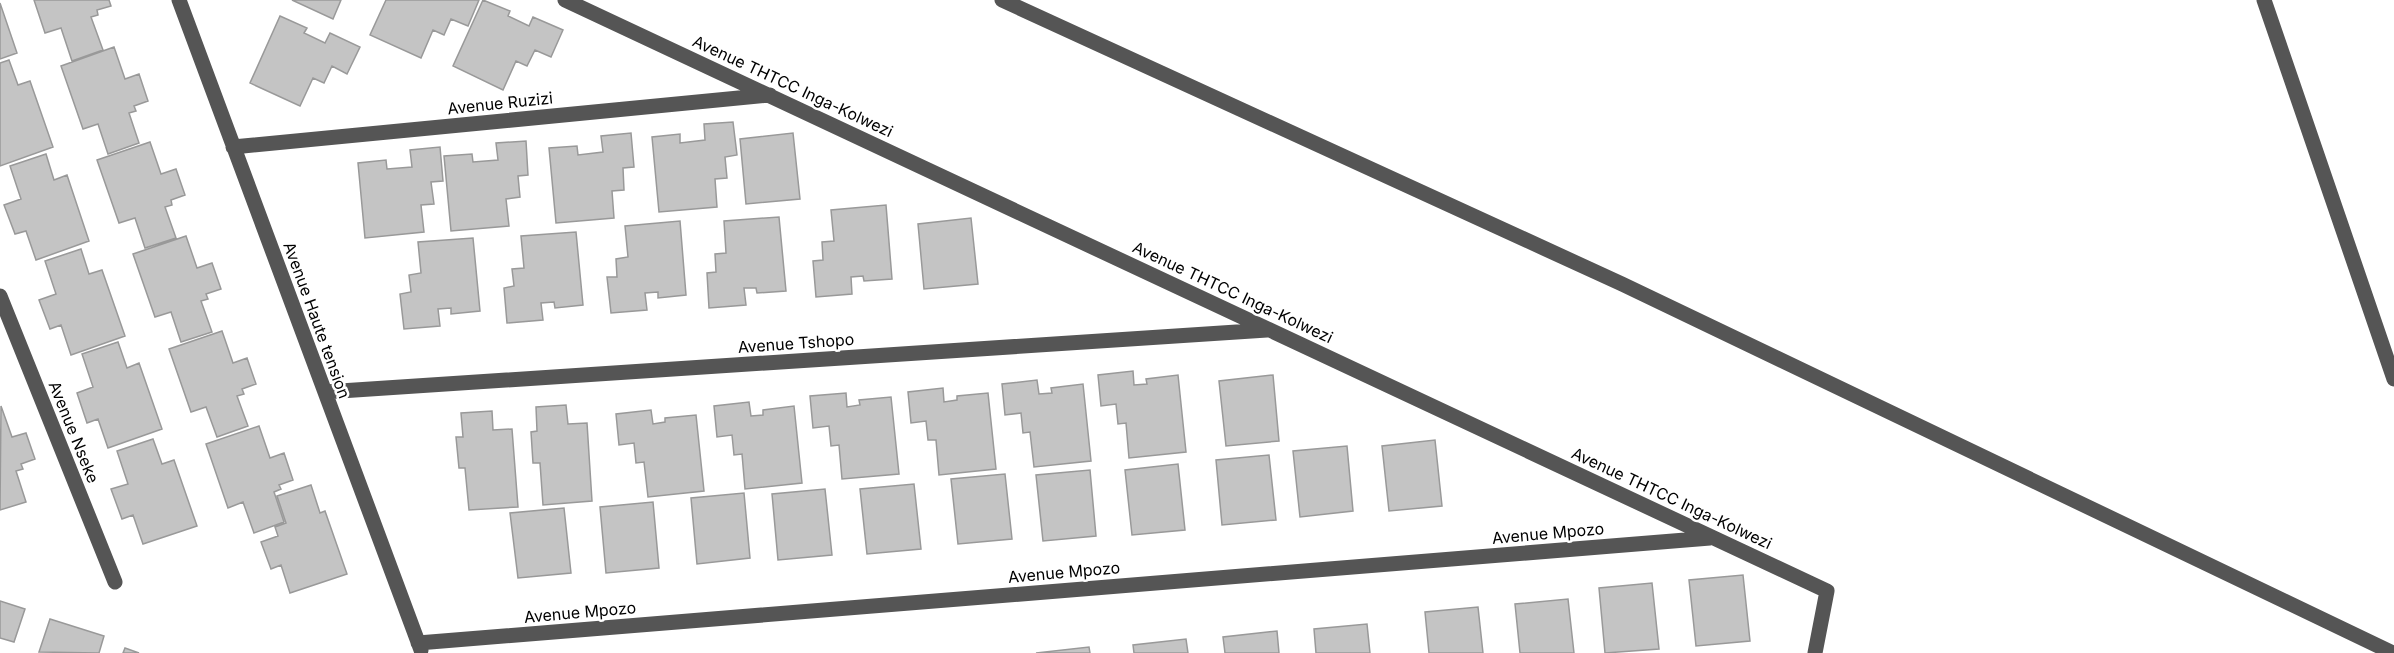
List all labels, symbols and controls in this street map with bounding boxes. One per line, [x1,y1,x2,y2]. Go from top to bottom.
street label: Avenue THTCC Inga-Kolwezi [690,31,896,141]
street label: Avenue Ruzizi [446,88,554,118]
street label: Avenue THTCC Inga-Kolwezi [1130,237,1336,347]
street label: Avenue Haute tension [279,239,355,401]
street label: Avenue Tshopo [737,329,855,357]
street label: Avenue Nseke [44,378,104,486]
street label: Avenue THTCC Inga-Kolwezi [1569,443,1775,553]
street label: Avenue Mpozo [1491,518,1605,548]
street label: Avenue Mpozo [1007,557,1121,587]
street label: Avenue Mpozo [523,597,637,627]

